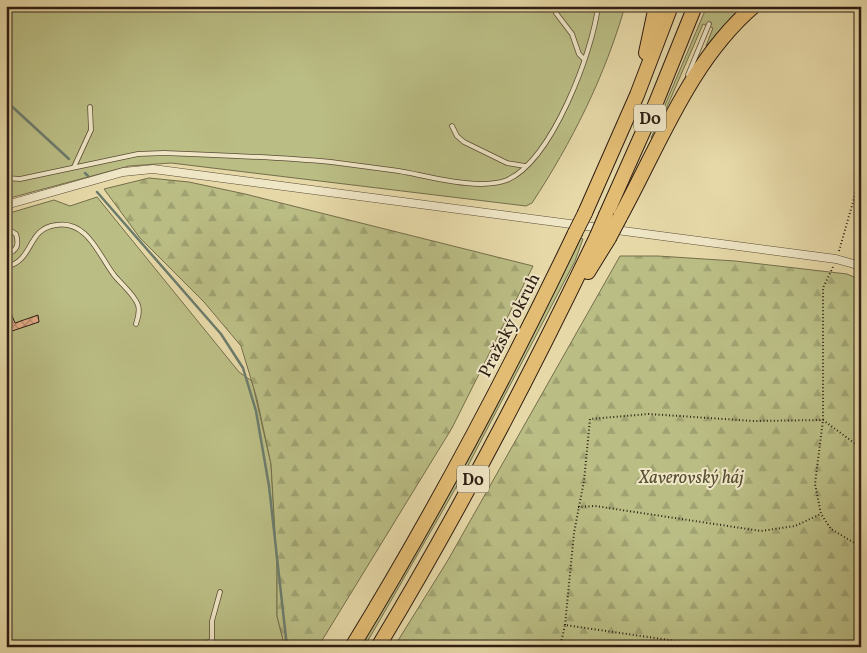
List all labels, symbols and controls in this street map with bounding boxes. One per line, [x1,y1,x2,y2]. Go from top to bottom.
road number: D0 [634,105,666,132]
street label: Pražský okruh [473,269,547,382]
road number: D0 [457,466,489,492]
park label: Xaverovský háj [637,466,744,491]

